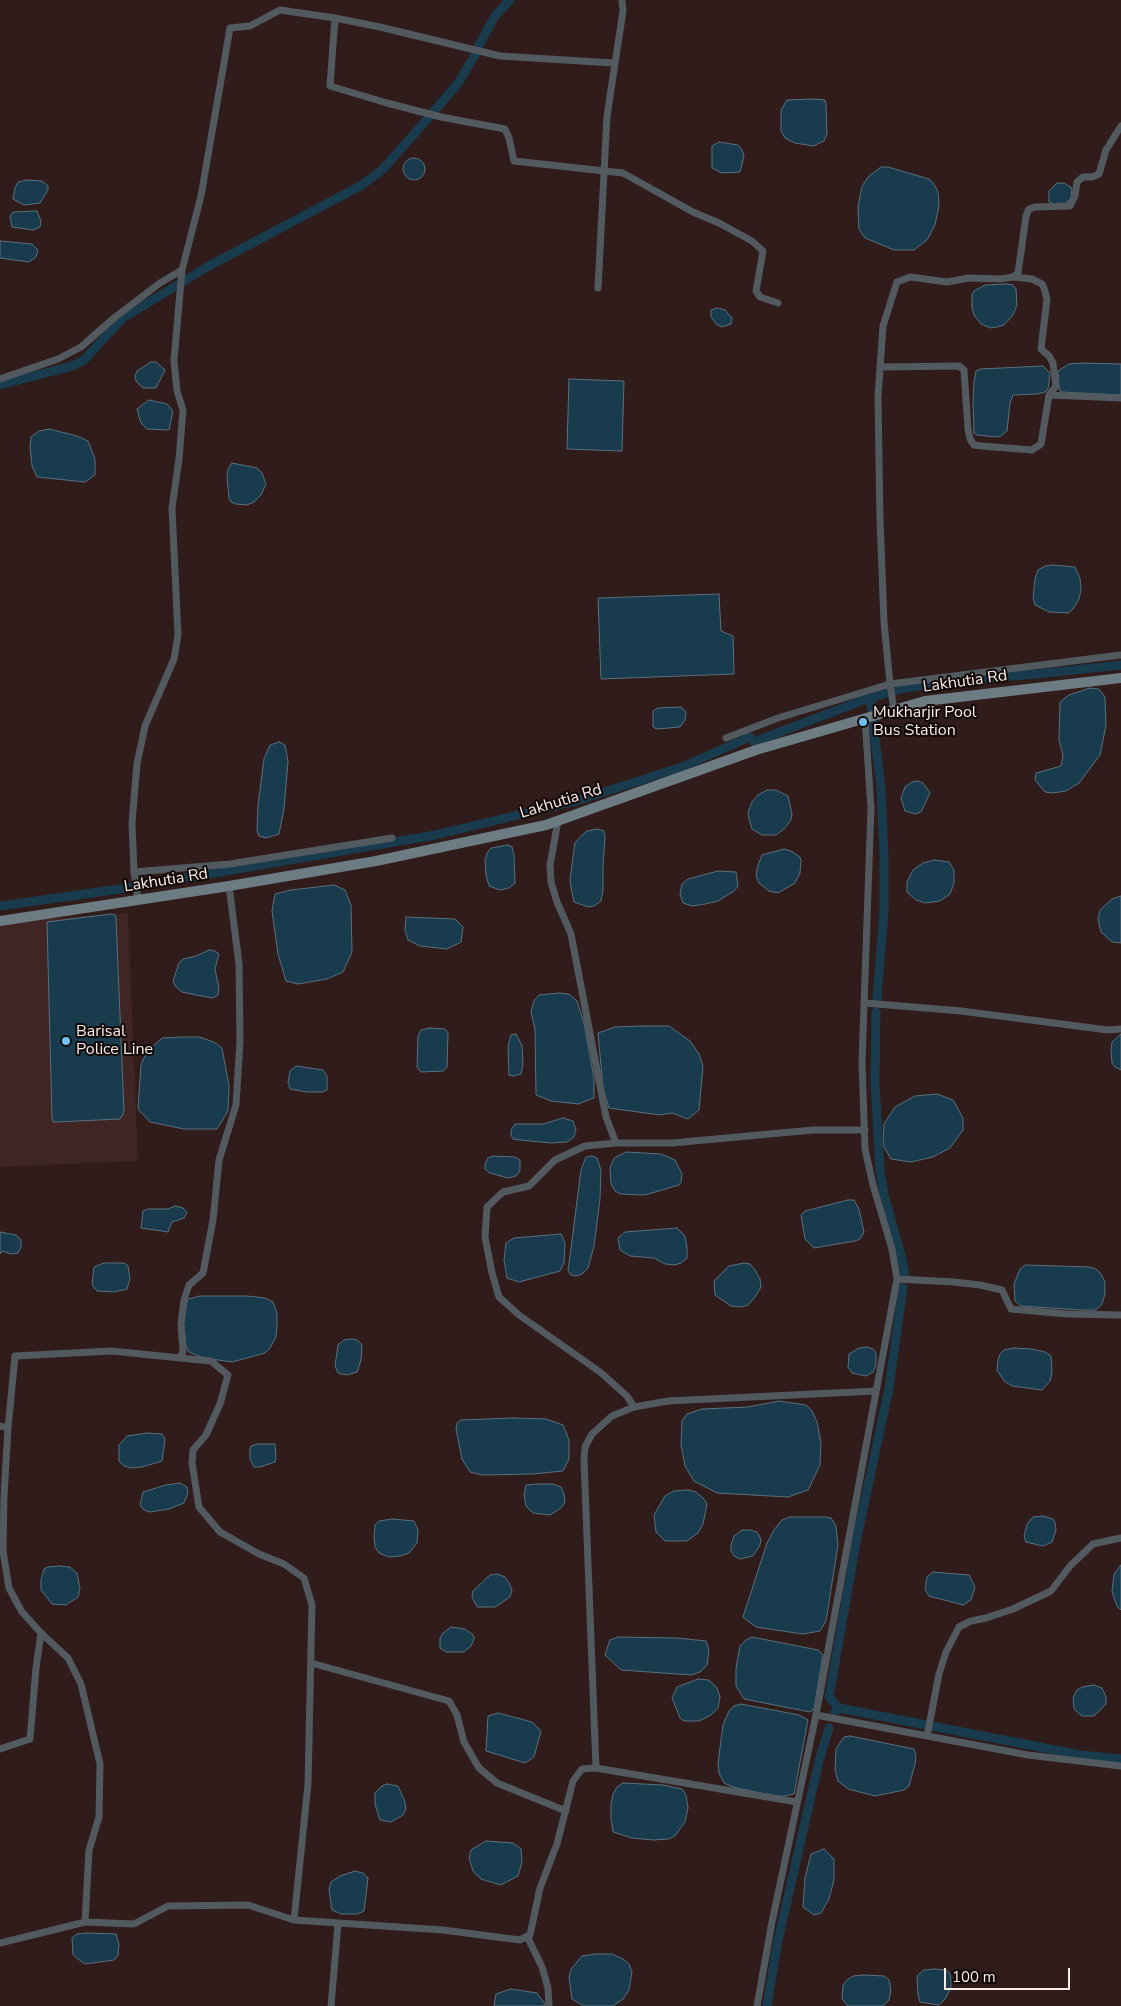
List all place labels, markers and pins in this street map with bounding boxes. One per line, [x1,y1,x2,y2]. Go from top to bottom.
place label: Mukharjir Pool Bus Station [873,703,977,741]
marker: Mukharjir Pool Bus Station [857,716,869,728]
place label: Barisal Police Line [76,1022,153,1060]
marker: Barisal Police Line [60,1035,72,1047]

